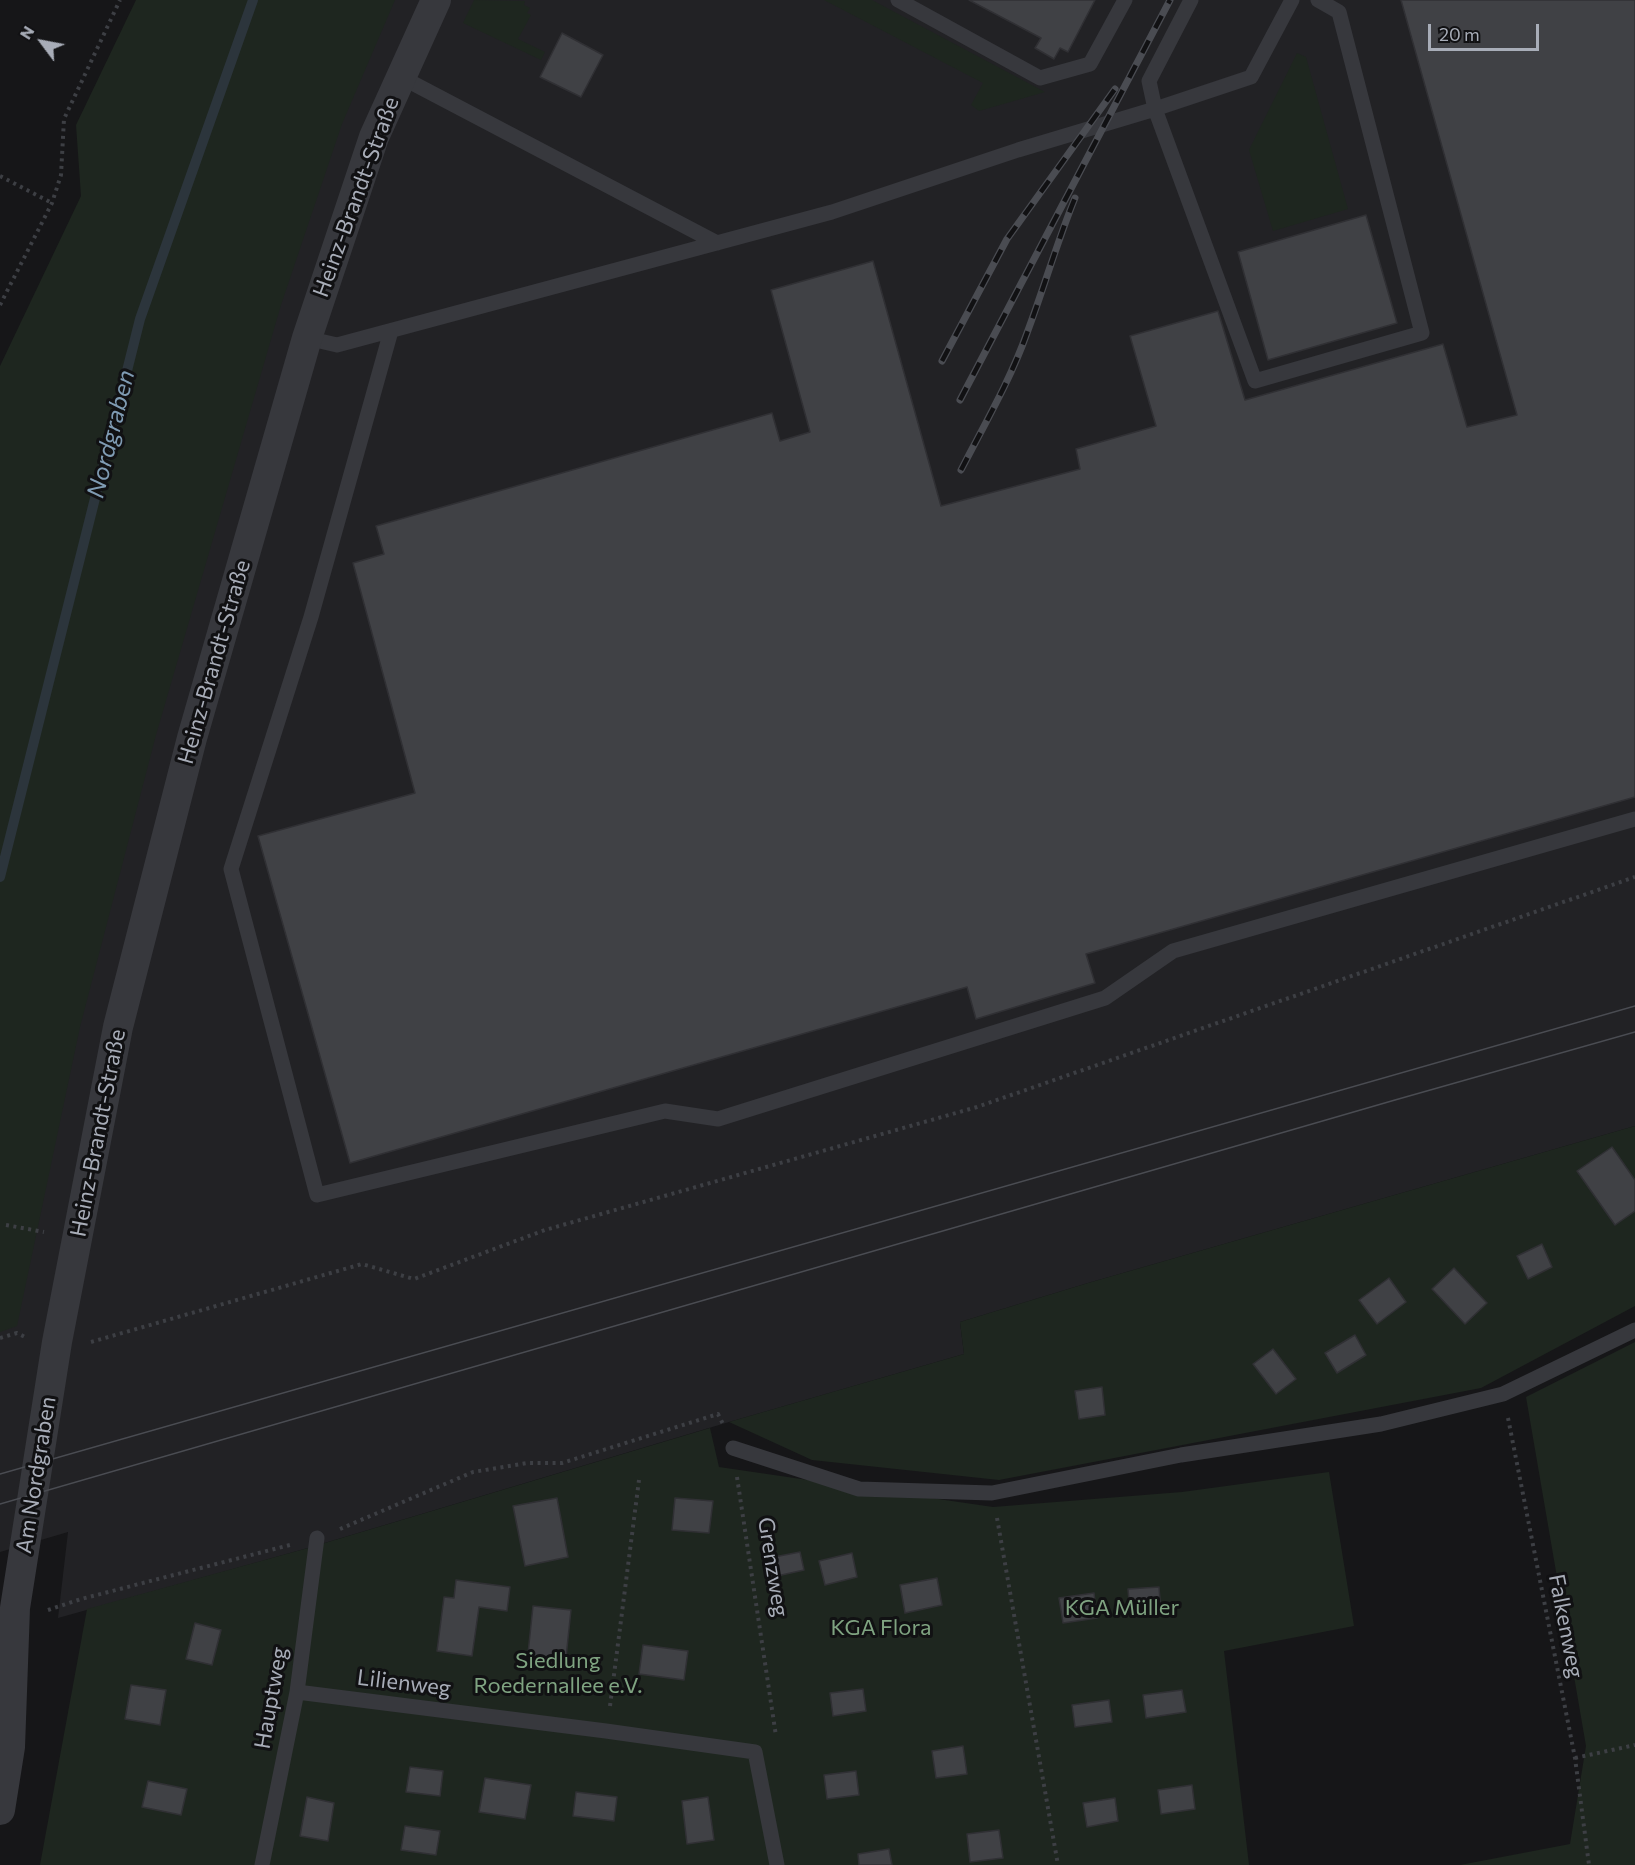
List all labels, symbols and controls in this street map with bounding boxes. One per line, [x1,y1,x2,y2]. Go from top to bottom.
north arrow [12,12,72,72]
scale bar [1431,12,1542,50]
text: N [15,22,38,42]
text: 20 m [1439,23,1480,45]
street label: Heinz-Brandt-Straße [307,93,405,301]
water label: Nordgraben [81,367,141,501]
street label: Heinz-Brandt-Straße [172,557,256,767]
street label: Heinz-Brandt-Straße [65,1027,131,1239]
street label: Am Nordgraben [11,1395,61,1555]
street label: Grenzweg [752,1515,794,1619]
street label: Falkenweg [1543,1572,1589,1680]
park label: KGA Müller [1065,1595,1179,1621]
park label: KGA Flora [831,1615,931,1641]
street label: Hauptweg [249,1645,293,1751]
park label: Siedlung Roedernallee e.V. [474,1648,642,1700]
street label: Lilienweg [356,1664,452,1702]

